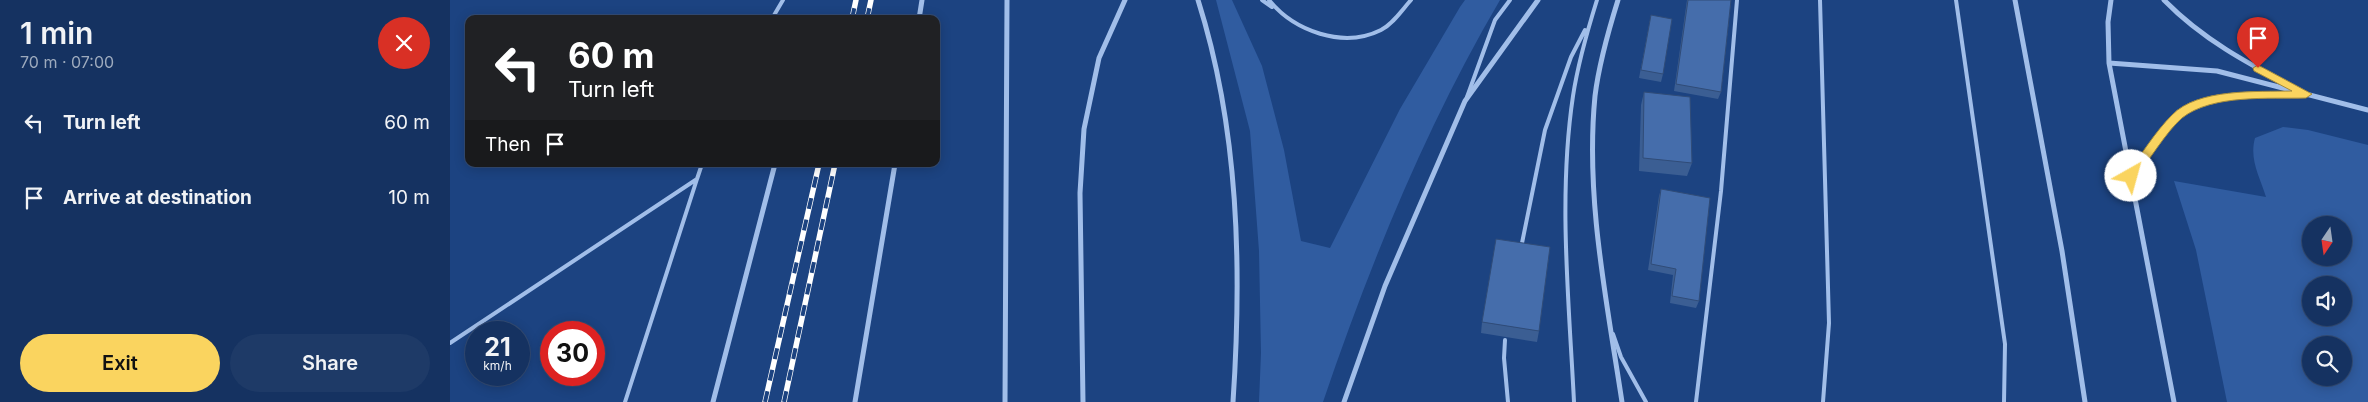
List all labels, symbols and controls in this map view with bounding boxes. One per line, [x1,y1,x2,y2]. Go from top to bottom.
text: 1 min [20,15,93,51]
button: close [378,17,430,69]
pin [2237,17,2279,68]
icon: arrive [2244,24,2272,52]
text: 60 m [568,34,655,76]
icon: left [485,35,550,100]
text: 70 m · 07:00 [20,52,114,72]
text: Turn left [568,76,654,102]
icon: left [20,109,48,137]
text: Turn left [63,111,141,134]
text: 60 m [384,111,430,134]
icon: arrive [541,130,569,158]
text: Then [485,133,531,156]
position arrow [2104,149,2156,201]
icon: arrive [20,184,48,212]
text: Arrive at destination [63,186,252,209]
text: 10 m [388,186,430,209]
north arrow [2302,216,2352,266]
map controls [2302,216,2352,386]
button: sound [2302,276,2352,326]
speed limit sign: 30 [540,321,605,386]
text: 21 [484,332,511,362]
button: Exit [20,334,220,392]
button: Share [230,334,430,392]
button: search [2302,336,2352,386]
text: km/h [483,358,512,373]

